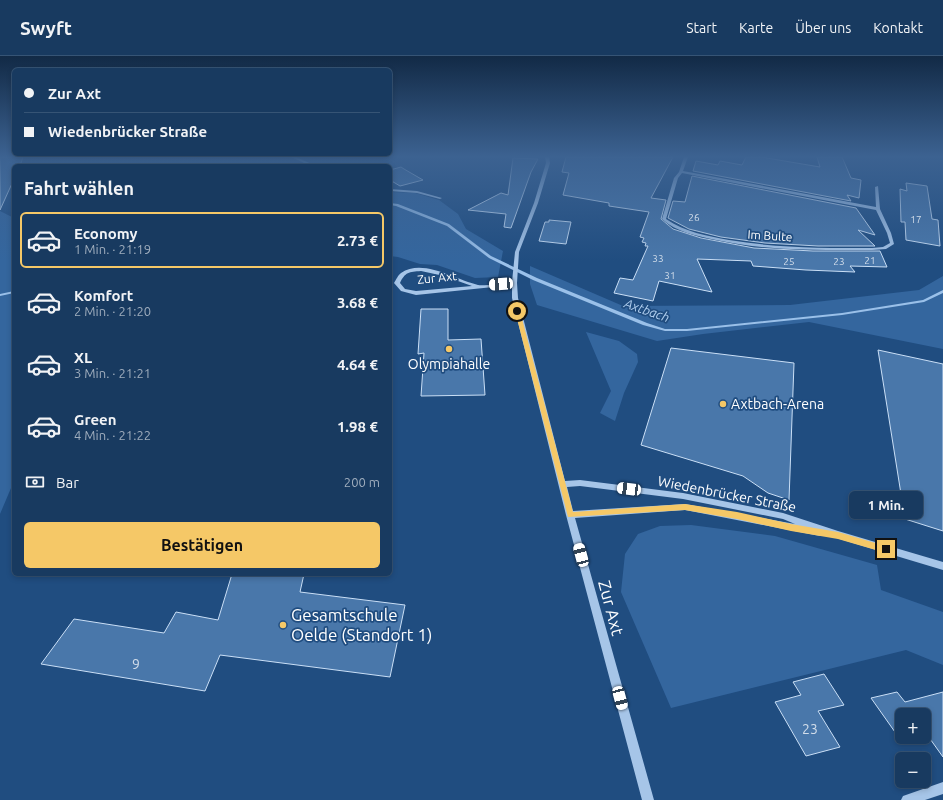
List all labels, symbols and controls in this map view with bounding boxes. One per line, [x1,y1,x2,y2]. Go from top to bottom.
text: Swyft [20,17,72,39]
text: Start [686,20,717,36]
text: Karte [739,20,773,36]
text: Über uns [795,20,851,36]
text: Kontakt [873,20,923,36]
text: Zur Axt [48,85,101,102]
text: Wiedenbrücker Straße [48,123,207,140]
text: Fahrt wählen [24,178,134,198]
house number: 26 [688,212,700,223]
house number: 17 [910,214,922,225]
icon: car [26,222,62,258]
text: Economy [74,225,138,242]
street label: Im Bulte [747,227,793,244]
text: 2.73 € [337,232,378,249]
text: 1 Min. · 21:19 [74,242,151,256]
house number: 33 [652,253,664,264]
house number: 21 [864,255,876,266]
house number: 25 [783,256,795,267]
house number: 23 [833,256,845,267]
street label: Zur Axt [417,269,458,286]
house number: 31 [664,270,676,281]
car [489,277,513,291]
icon: car [26,284,62,320]
text: Komfort [74,287,133,304]
text: 3.68 € [337,294,378,311]
water label: Axtbach [622,295,671,324]
route start [508,302,526,320]
text: 2 Min. · 21:20 [74,304,151,318]
marker: Olympiahalle [444,344,454,354]
icon: car [26,346,62,382]
text: XL [74,349,92,366]
text: 4.64 € [337,356,378,373]
place label: Olympiahalle [408,356,490,372]
text: 3 Min. · 21:21 [74,366,151,380]
place label: Axtbach-Arena [731,396,824,412]
marker: Axtbach-Arena [718,399,728,409]
icon: car [26,408,62,444]
text: Green [74,411,116,428]
text: 1.98 € [337,418,378,435]
text: 4 Min. · 21:22 [74,428,151,442]
icon: cash [24,471,46,493]
street label: Wiedenbrücker Straße [656,473,798,515]
text: Bar [56,474,79,491]
text: 200 m [344,475,380,489]
car [616,482,642,496]
callout: 1 Min. [849,491,923,519]
text: 1 Min. [868,498,904,512]
button: Bestätigen [24,522,380,568]
route end [877,540,895,558]
car [572,542,590,568]
street label: Zur Axt [595,578,628,638]
place label: Gesamtschule Oelde (Standort 1) [291,605,432,645]
marker: Gesamtschule Oelde (Standort 1) [278,620,288,630]
house number: 9 [132,656,140,672]
car [611,685,629,711]
map controls [895,708,931,788]
button: + [895,708,931,744]
house number: 23 [802,721,818,737]
button: − [895,752,931,788]

